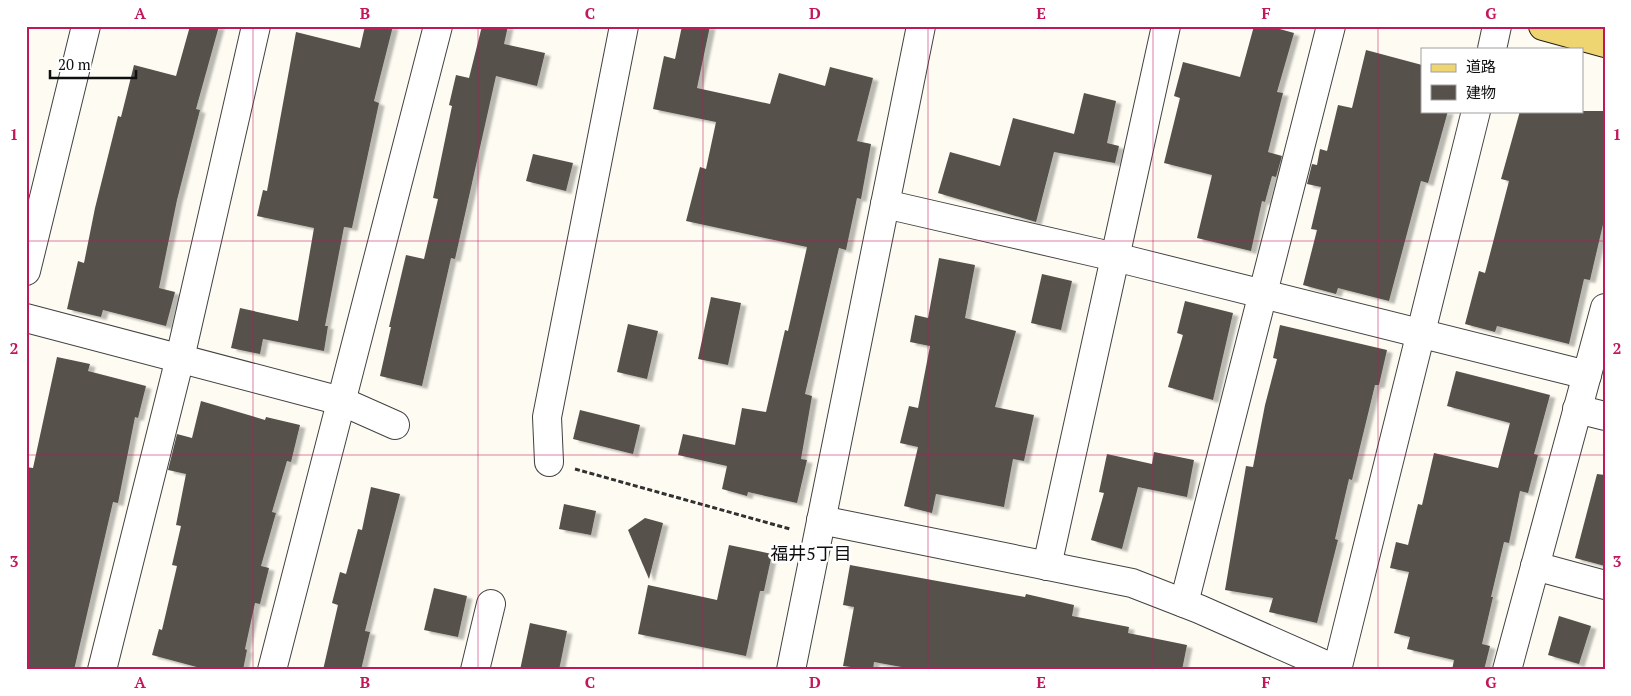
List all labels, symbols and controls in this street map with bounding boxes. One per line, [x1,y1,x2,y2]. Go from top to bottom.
text: A [134,2,146,24]
text: B [360,2,370,24]
text: C [585,2,595,24]
text: D [809,2,821,24]
text: E [1036,2,1046,24]
text: F [1261,2,1271,24]
text: G [1485,2,1497,24]
scale bar [50,48,136,80]
legend [1421,48,1584,112]
text: 20 m [58,54,91,74]
text: 道路 [1466,56,1496,76]
text: 建物 [1466,82,1496,102]
text: 1 [9,123,19,145]
text: 1 [1612,123,1622,145]
text: 2 [9,337,19,359]
text: 2 [1612,337,1622,359]
district label: 福井5丁目 [770,541,852,565]
text: 3 [9,550,19,572]
text: 3 [1612,550,1622,572]
text: A [134,671,146,693]
text: B [360,671,370,693]
text: C [585,671,595,693]
text: D [809,671,821,693]
text: E [1036,671,1046,693]
text: F [1261,671,1271,693]
text: G [1485,671,1497,693]

